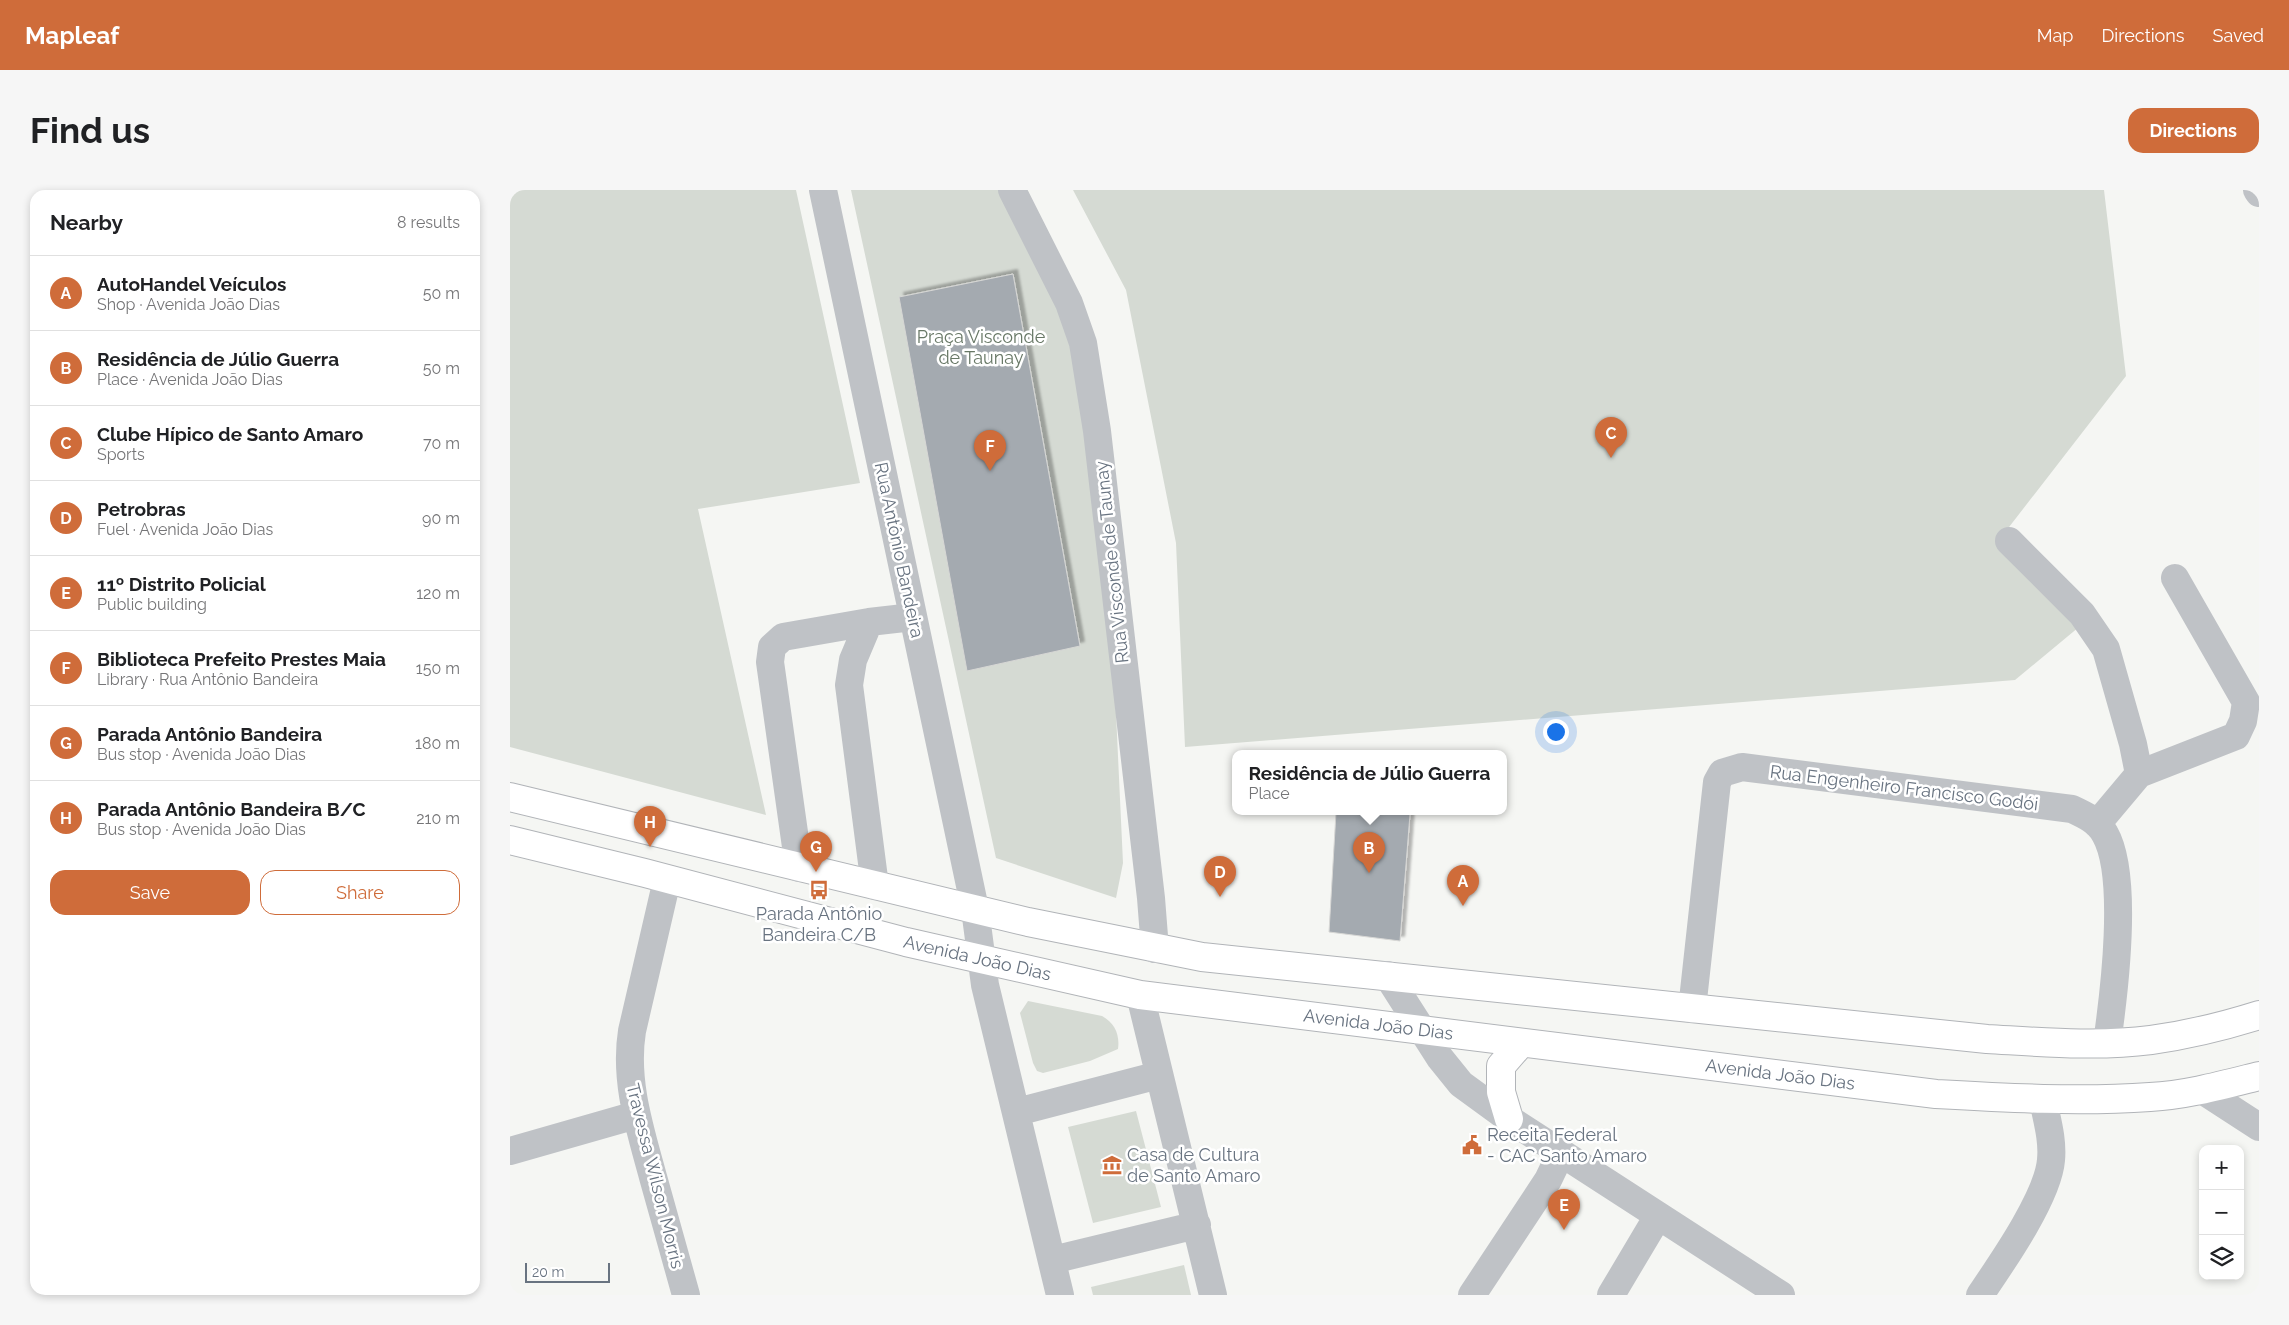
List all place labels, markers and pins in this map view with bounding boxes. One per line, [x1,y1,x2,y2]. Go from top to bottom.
pin: C [1595,417,1627,458]
pin: F [974,430,1006,471]
pin: H [634,806,666,847]
pin: G [800,831,832,872]
pin: B [1353,832,1385,873]
pin: D [1204,856,1236,897]
pin: A [1447,865,1479,906]
bus stop icon: Parada Antônio Bandeira C/B [808,879,830,901]
place label: Parada Antônio Bandeira C/B [756,903,882,945]
place label: Receita Federal - CAC Santo Amaro [1487,1124,1647,1166]
public building icon: Receita Federal - CAC Santo Amaro [1461,1134,1483,1156]
place label: Casa de Cultura de Santo Amaro [1127,1144,1261,1186]
museum icon: Casa de Cultura de Santo Amaro [1101,1154,1123,1176]
pin: E [1548,1189,1580,1230]

